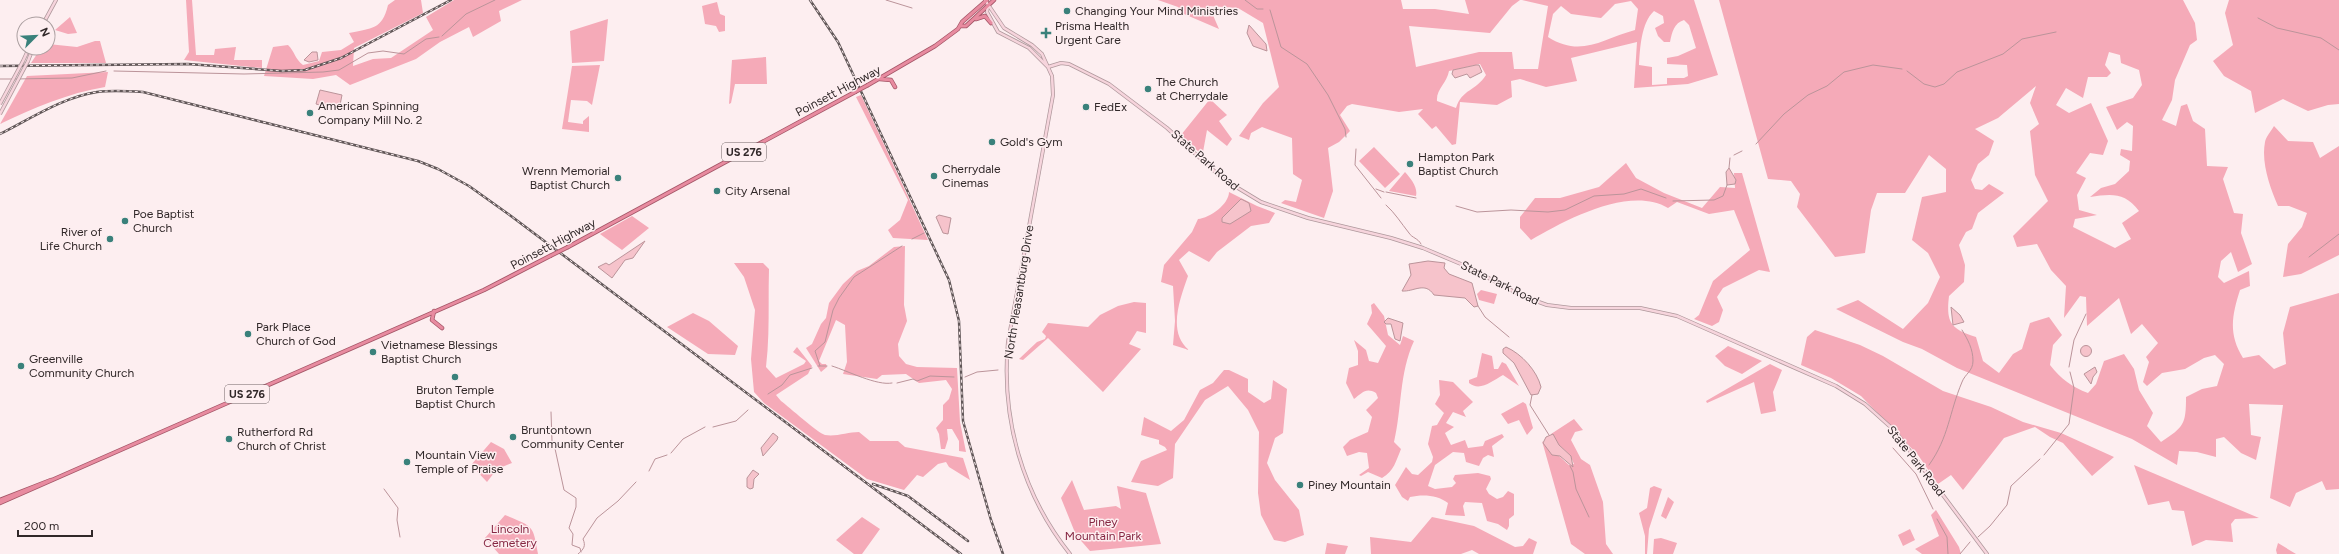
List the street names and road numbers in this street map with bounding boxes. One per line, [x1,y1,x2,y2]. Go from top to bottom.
street label: Poinsett Highway [793,62,884,119]
street label: State Park Road [1168,127,1242,193]
road number: US 276 [722,143,766,161]
street label: Poinsett Highway [508,215,599,272]
street label: North Pleasantburg Drive [1002,224,1037,360]
street label: State Park Road [1459,258,1541,308]
road number: US 276 [225,385,269,403]
street label: State Park Road [1884,423,1948,499]

